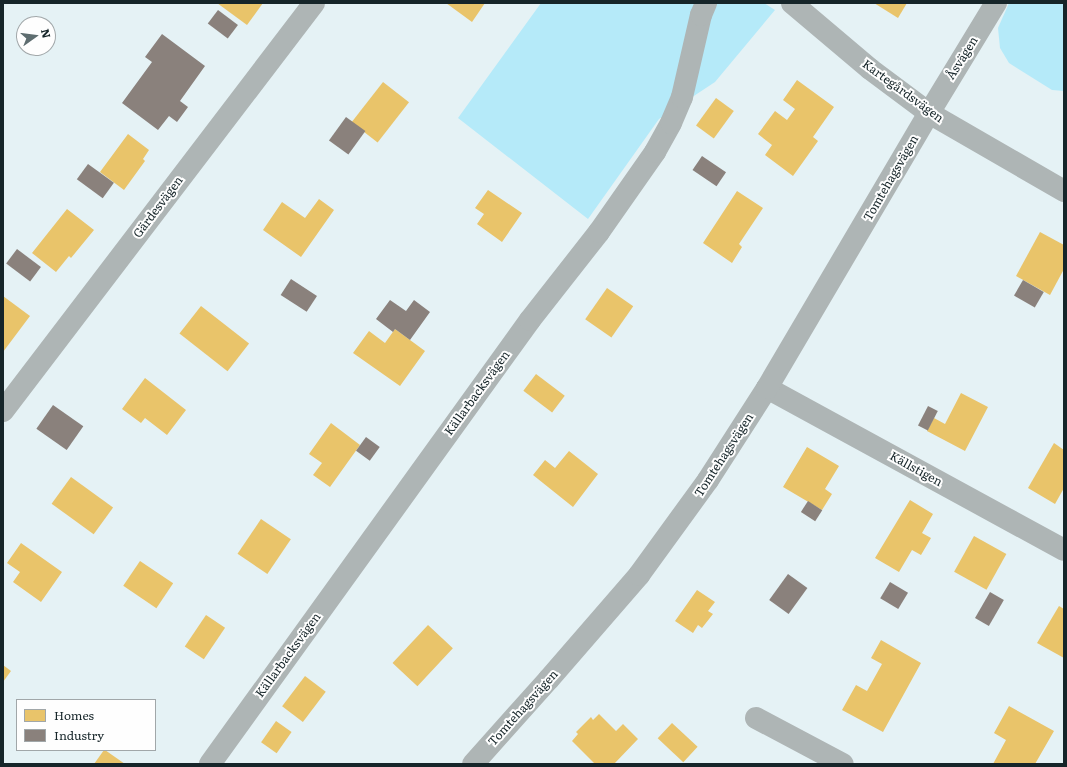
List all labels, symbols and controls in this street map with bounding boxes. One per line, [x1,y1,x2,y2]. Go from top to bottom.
north arrow [16,16,56,56]
text: N [38,27,56,40]
street label: Åsvägen [943,34,981,82]
street label: Kartegårdsvägen [860,57,946,125]
street label: Tomtehagsvägen [860,132,922,224]
street label: Gärdesvägen [130,173,186,241]
street label: Källarbacksvägen [441,348,513,438]
street label: Tomtehagsvägen [692,410,756,500]
street label: Källstigen [887,449,945,489]
street label: Källarbacksvägen [252,610,324,700]
street label: Tomtehagsvägen [485,667,561,749]
legend [16,699,156,751]
text: Homes [54,706,94,724]
text: Industry [54,726,104,744]

